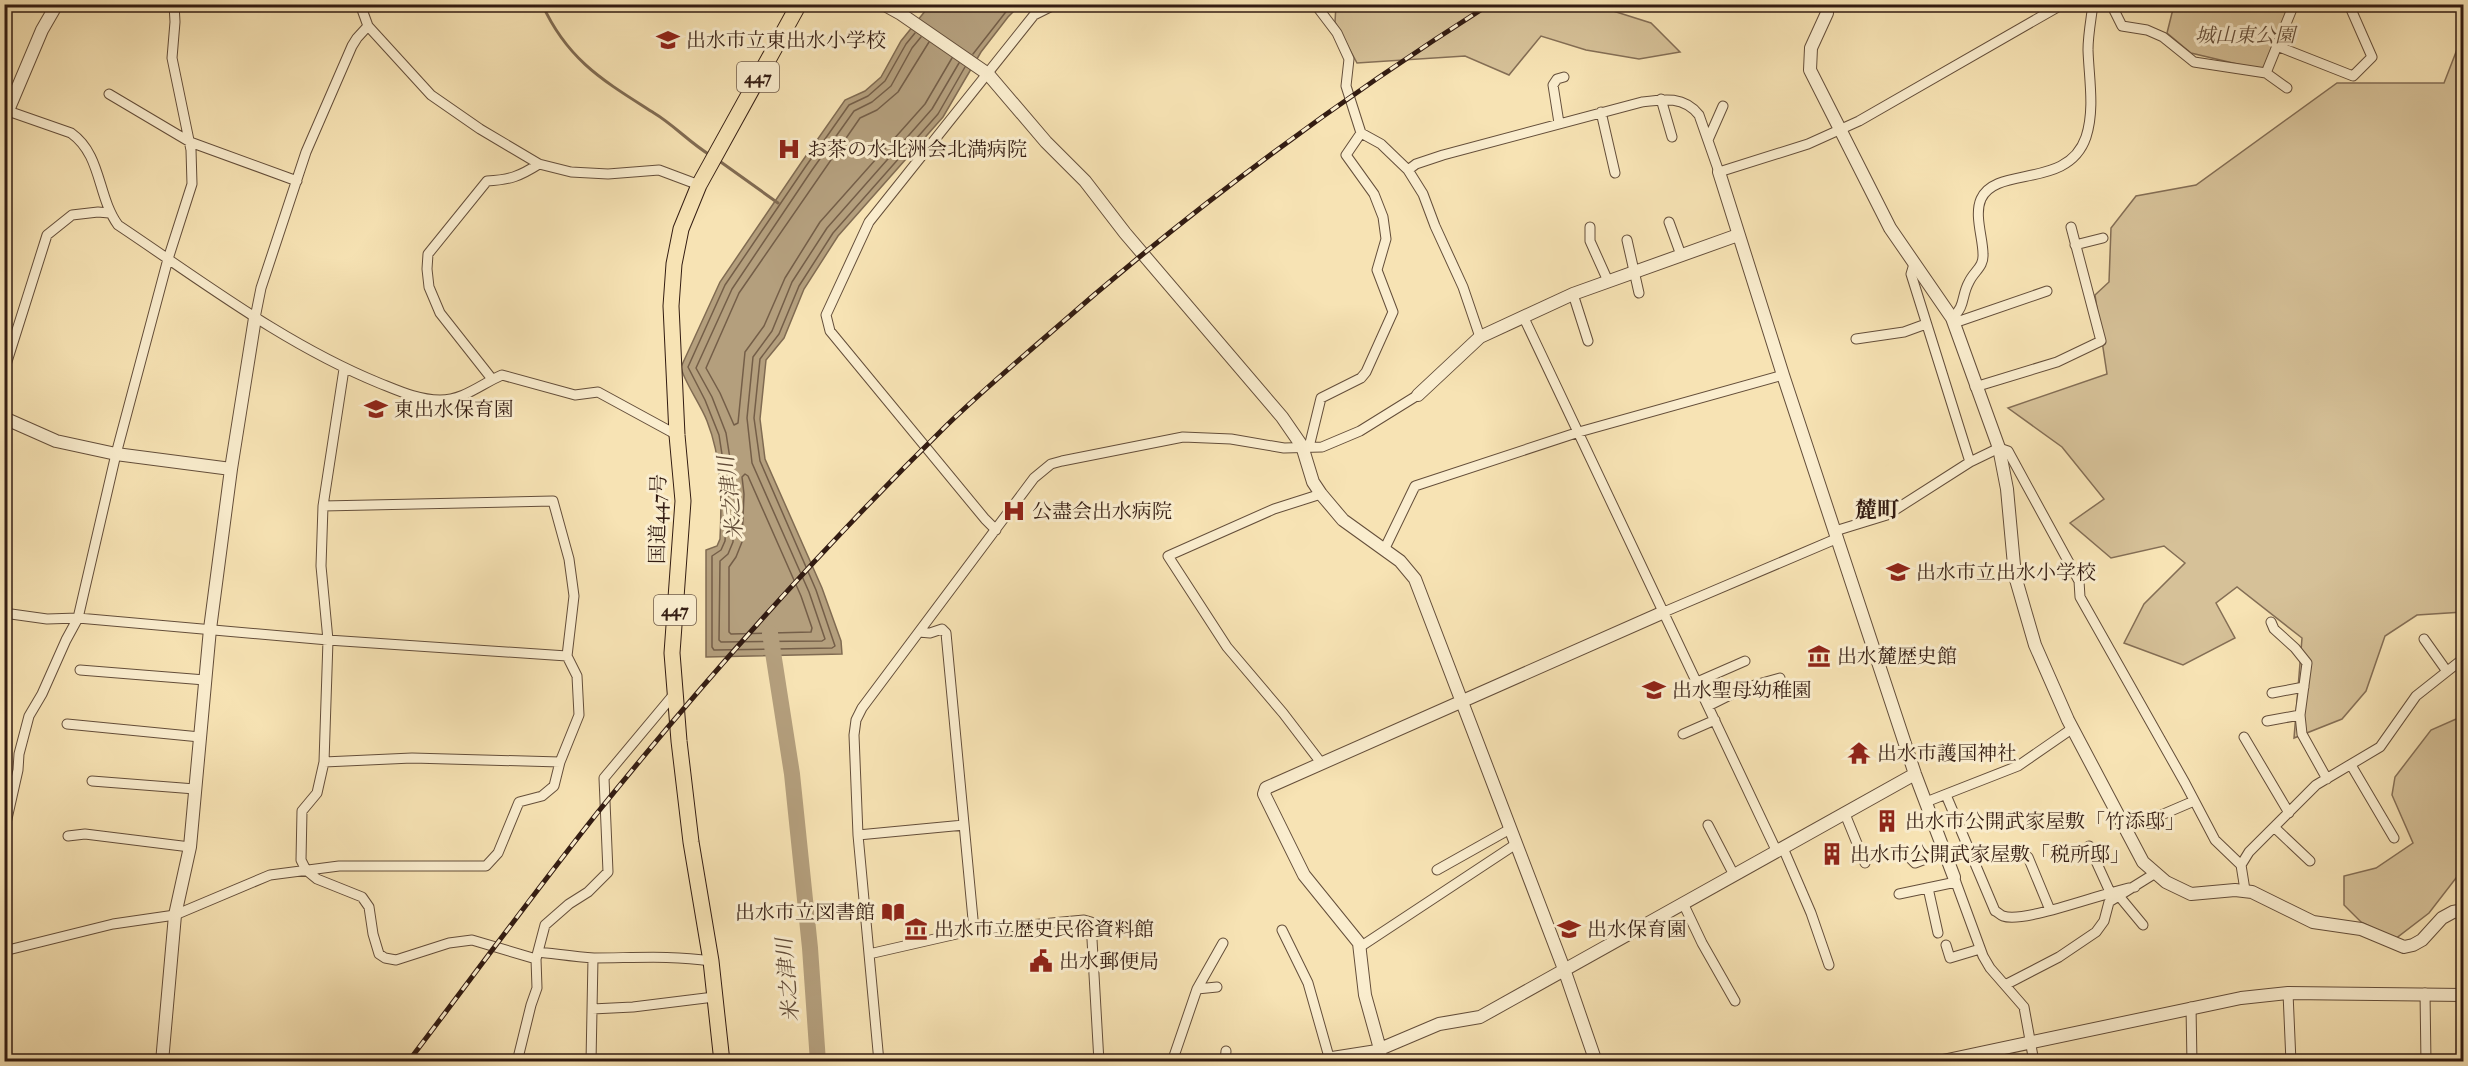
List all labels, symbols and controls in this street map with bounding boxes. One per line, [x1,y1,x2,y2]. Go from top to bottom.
park label: 城山東公園 [2195,23,2298,48]
school or university icon: 出水市立東出水小学校 [655,27,681,53]
place label: 出水市立東出水小学校 [686,28,886,53]
road number: 447 [737,62,779,92]
hospital icon: お茶の水北洲会北満病院 [776,136,802,162]
place label: お茶の水北洲会北満病院 [807,137,1027,162]
school or university icon: 東出水保育園 [363,396,389,422]
place label: 東出水保育園 [394,397,514,422]
water label: 米之津川 [712,453,750,541]
street label: 国道447号 [645,474,671,564]
district label: 麓町 [1855,496,1899,524]
hospital icon: 公盡会出水病院 [1001,498,1027,524]
place label: 公盡会出水病院 [1032,499,1172,524]
school or university icon: 出水市立出水小学校 [1885,559,1911,585]
place label: 出水市立出水小学校 [1916,560,2096,585]
road number: 447 [654,595,696,625]
museum icon: 出水麓歴史館 [1806,643,1832,669]
place label: 出水麓歴史館 [1837,644,1957,669]
school or university icon: 出水聖母幼稚園 [1641,677,1667,703]
place label: 出水聖母幼稚園 [1672,678,1812,703]
temple icon: 出水市護国神社 [1846,740,1872,766]
place label: 出水市護国神社 [1877,741,2017,766]
building icon: 出水市公開武家屋敷「竹添邸」 [1874,808,1900,834]
place label: 出水市公開武家屋敷「竹添邸」 [1905,809,2185,834]
building icon: 出水市公開武家屋敷「税所邸」 [1819,841,1845,867]
place label: 出水市公開武家屋敷「税所邸」 [1850,842,2130,867]
library icon: 出水市立図書館 [880,899,906,925]
place label: 出水市立図書館 [735,900,875,925]
museum icon: 出水市立歴史民俗資料館 [903,916,929,942]
school or university icon: 出水保育園 [1556,916,1582,942]
place label: 出水市立歴史民俗資料館 [934,917,1154,942]
place label: 出水保育園 [1587,917,1687,942]
water label: 米之津川 [771,935,805,1023]
public building icon: 出水郵便局 [1028,948,1054,974]
place label: 出水郵便局 [1059,949,1159,974]

